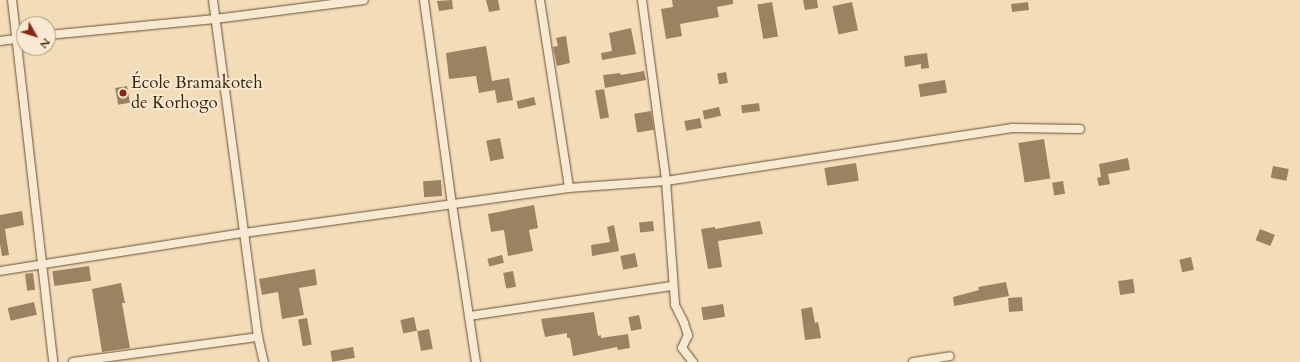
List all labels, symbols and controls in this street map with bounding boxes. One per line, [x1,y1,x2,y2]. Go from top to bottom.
north arrow [16,16,56,56]
text: N [36,35,54,52]
place label: École Bramakoteh de Korhogo [131,73,263,113]
marker: École Bramakoteh de Korhogo [118,88,128,98]

